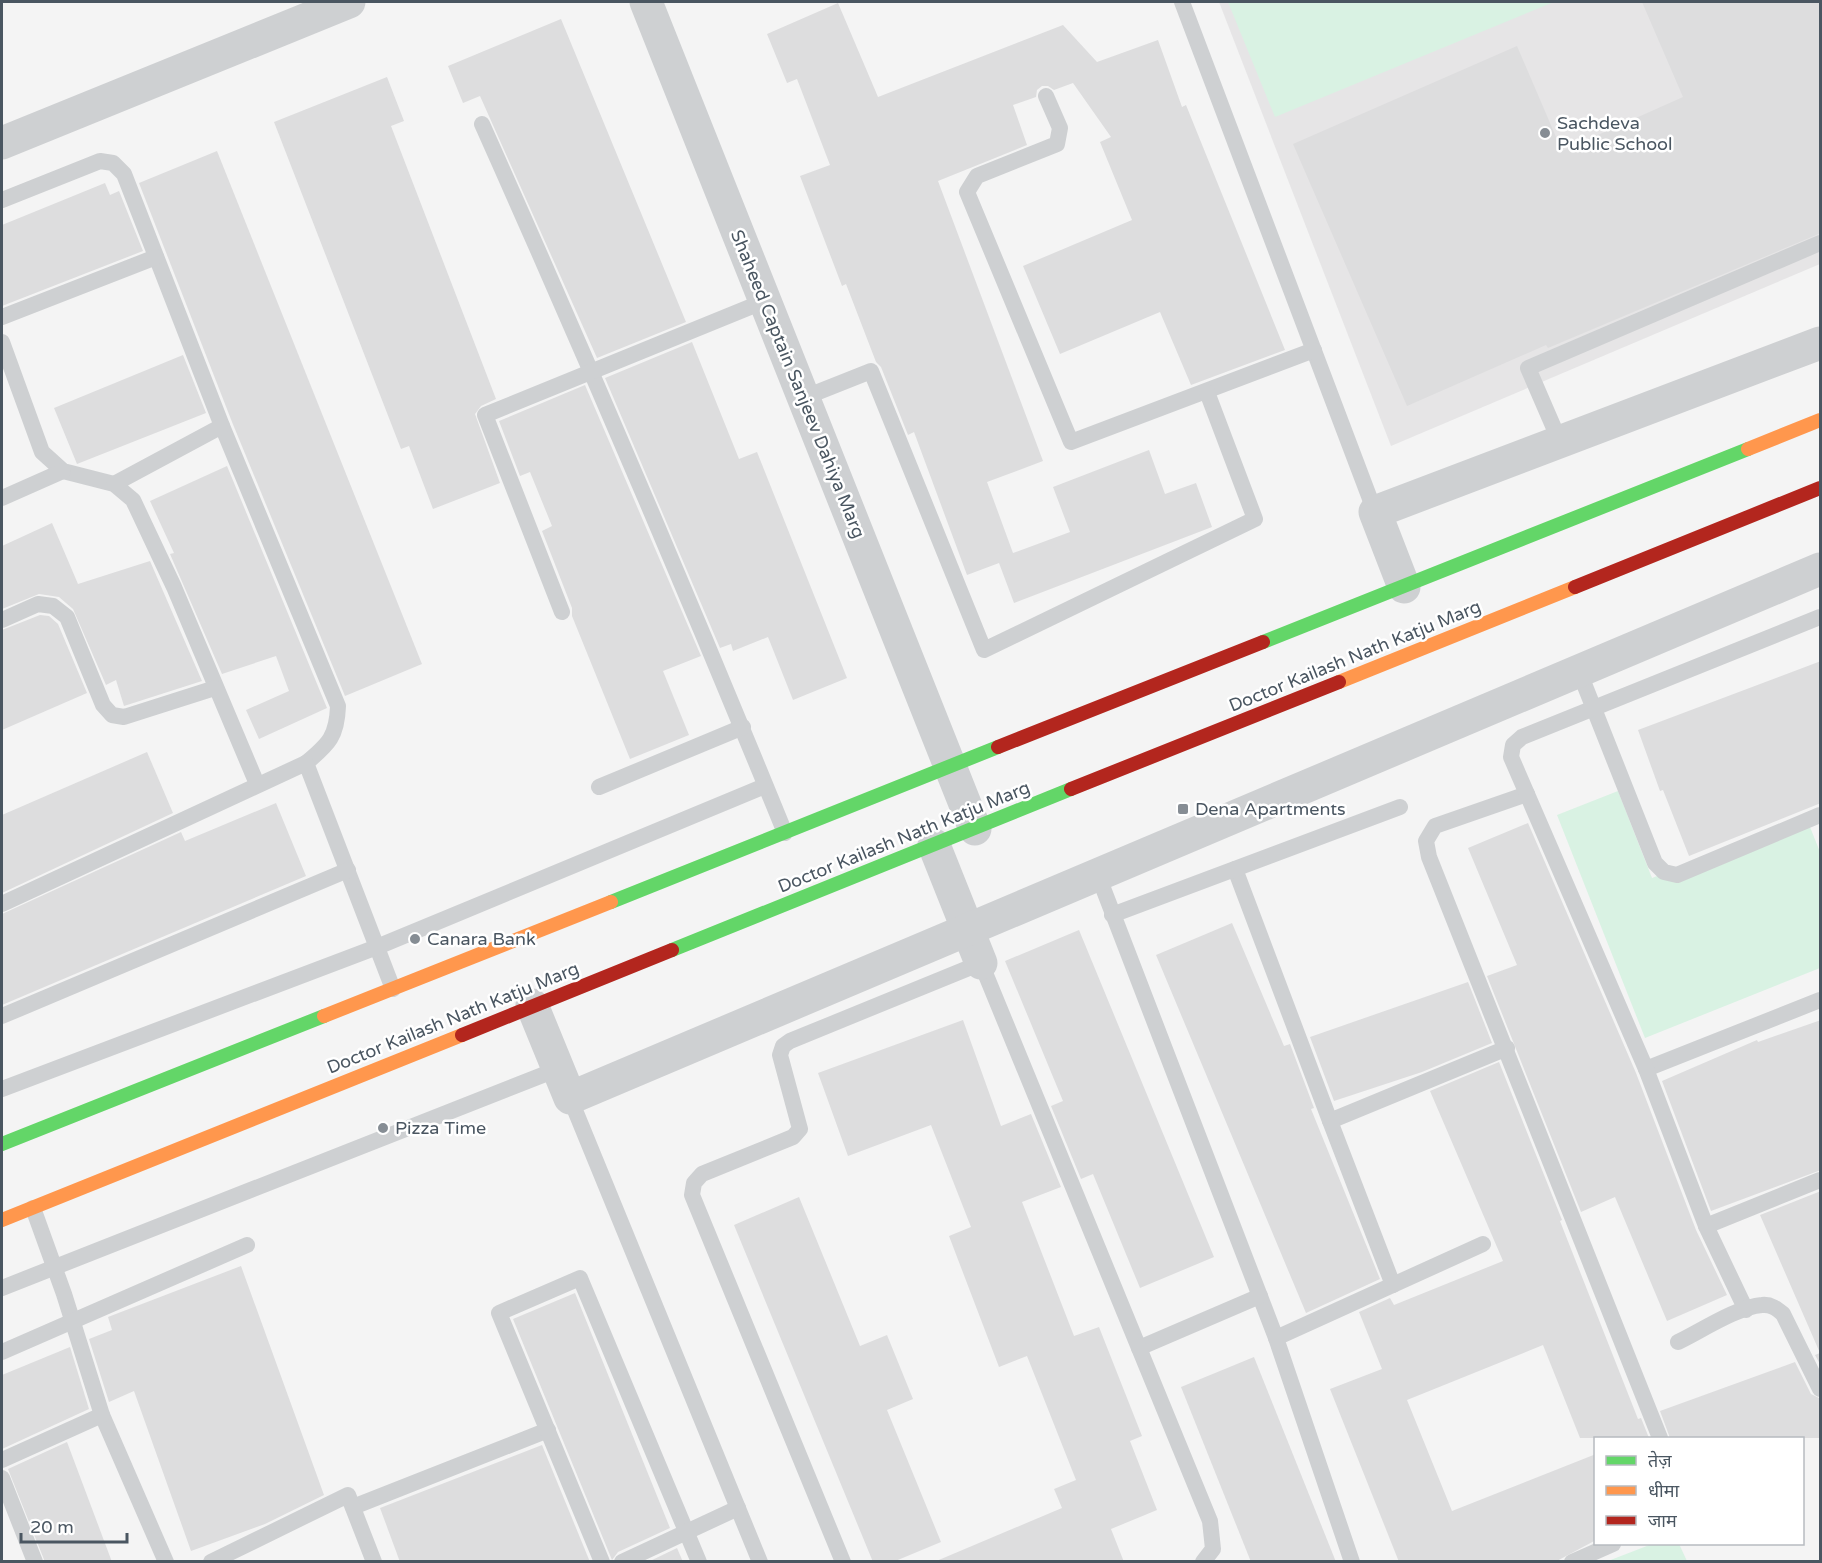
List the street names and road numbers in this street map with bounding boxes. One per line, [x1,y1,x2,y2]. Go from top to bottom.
street label: Shaheed Captain Sanjeev Dahiya Marg [726,227,870,541]
street label: Doctor Kailash Nath Katju Marg [1226,595,1484,717]
street label: Doctor Kailash Nath Katju Marg [775,776,1033,898]
street label: Doctor Kailash Nath Katju Marg [324,957,582,1079]

